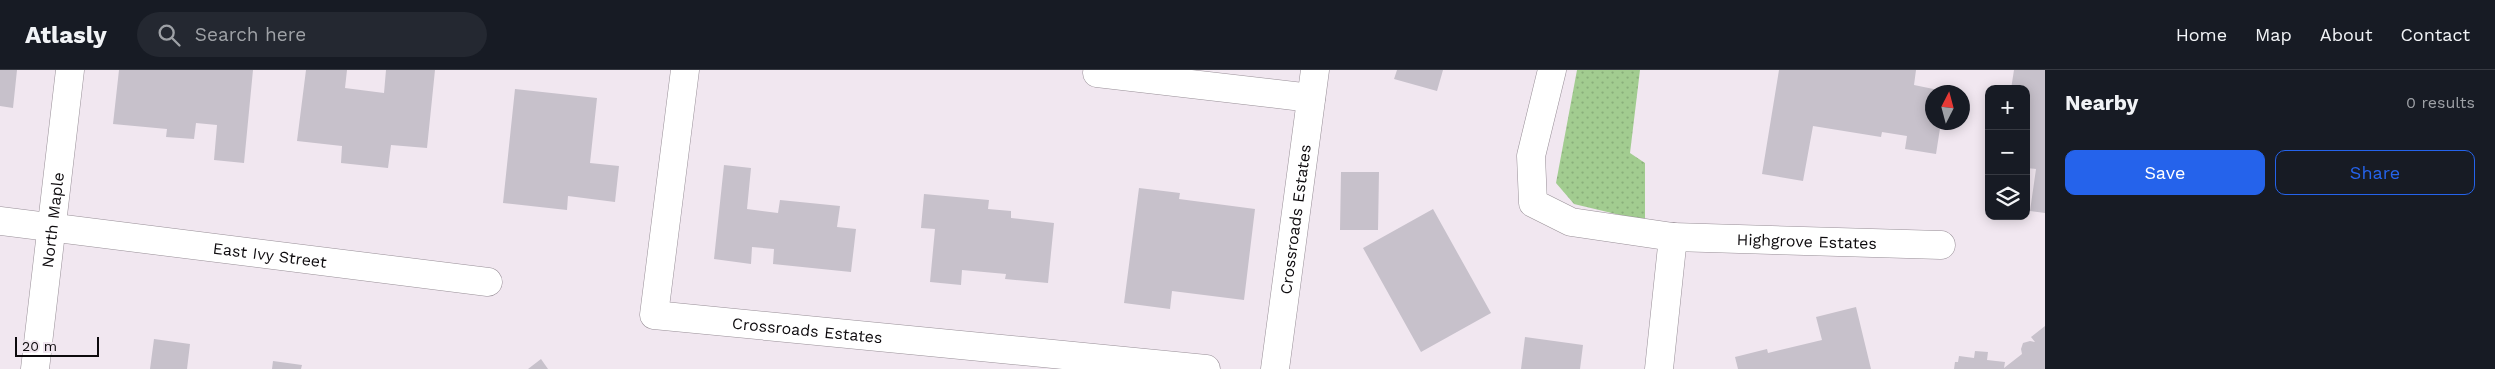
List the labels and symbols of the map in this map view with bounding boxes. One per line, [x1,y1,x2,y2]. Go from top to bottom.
north arrow [1925,85,1970,130]
street label: Crossroads Estates [1276,143,1314,296]
street label: North Maple [37,171,67,269]
street label: Highgrove Estates [1736,229,1877,253]
street label: East Ivy Street [212,238,328,271]
street label: Crossroads Estates [731,313,883,347]
scale bar [15,334,99,357]

